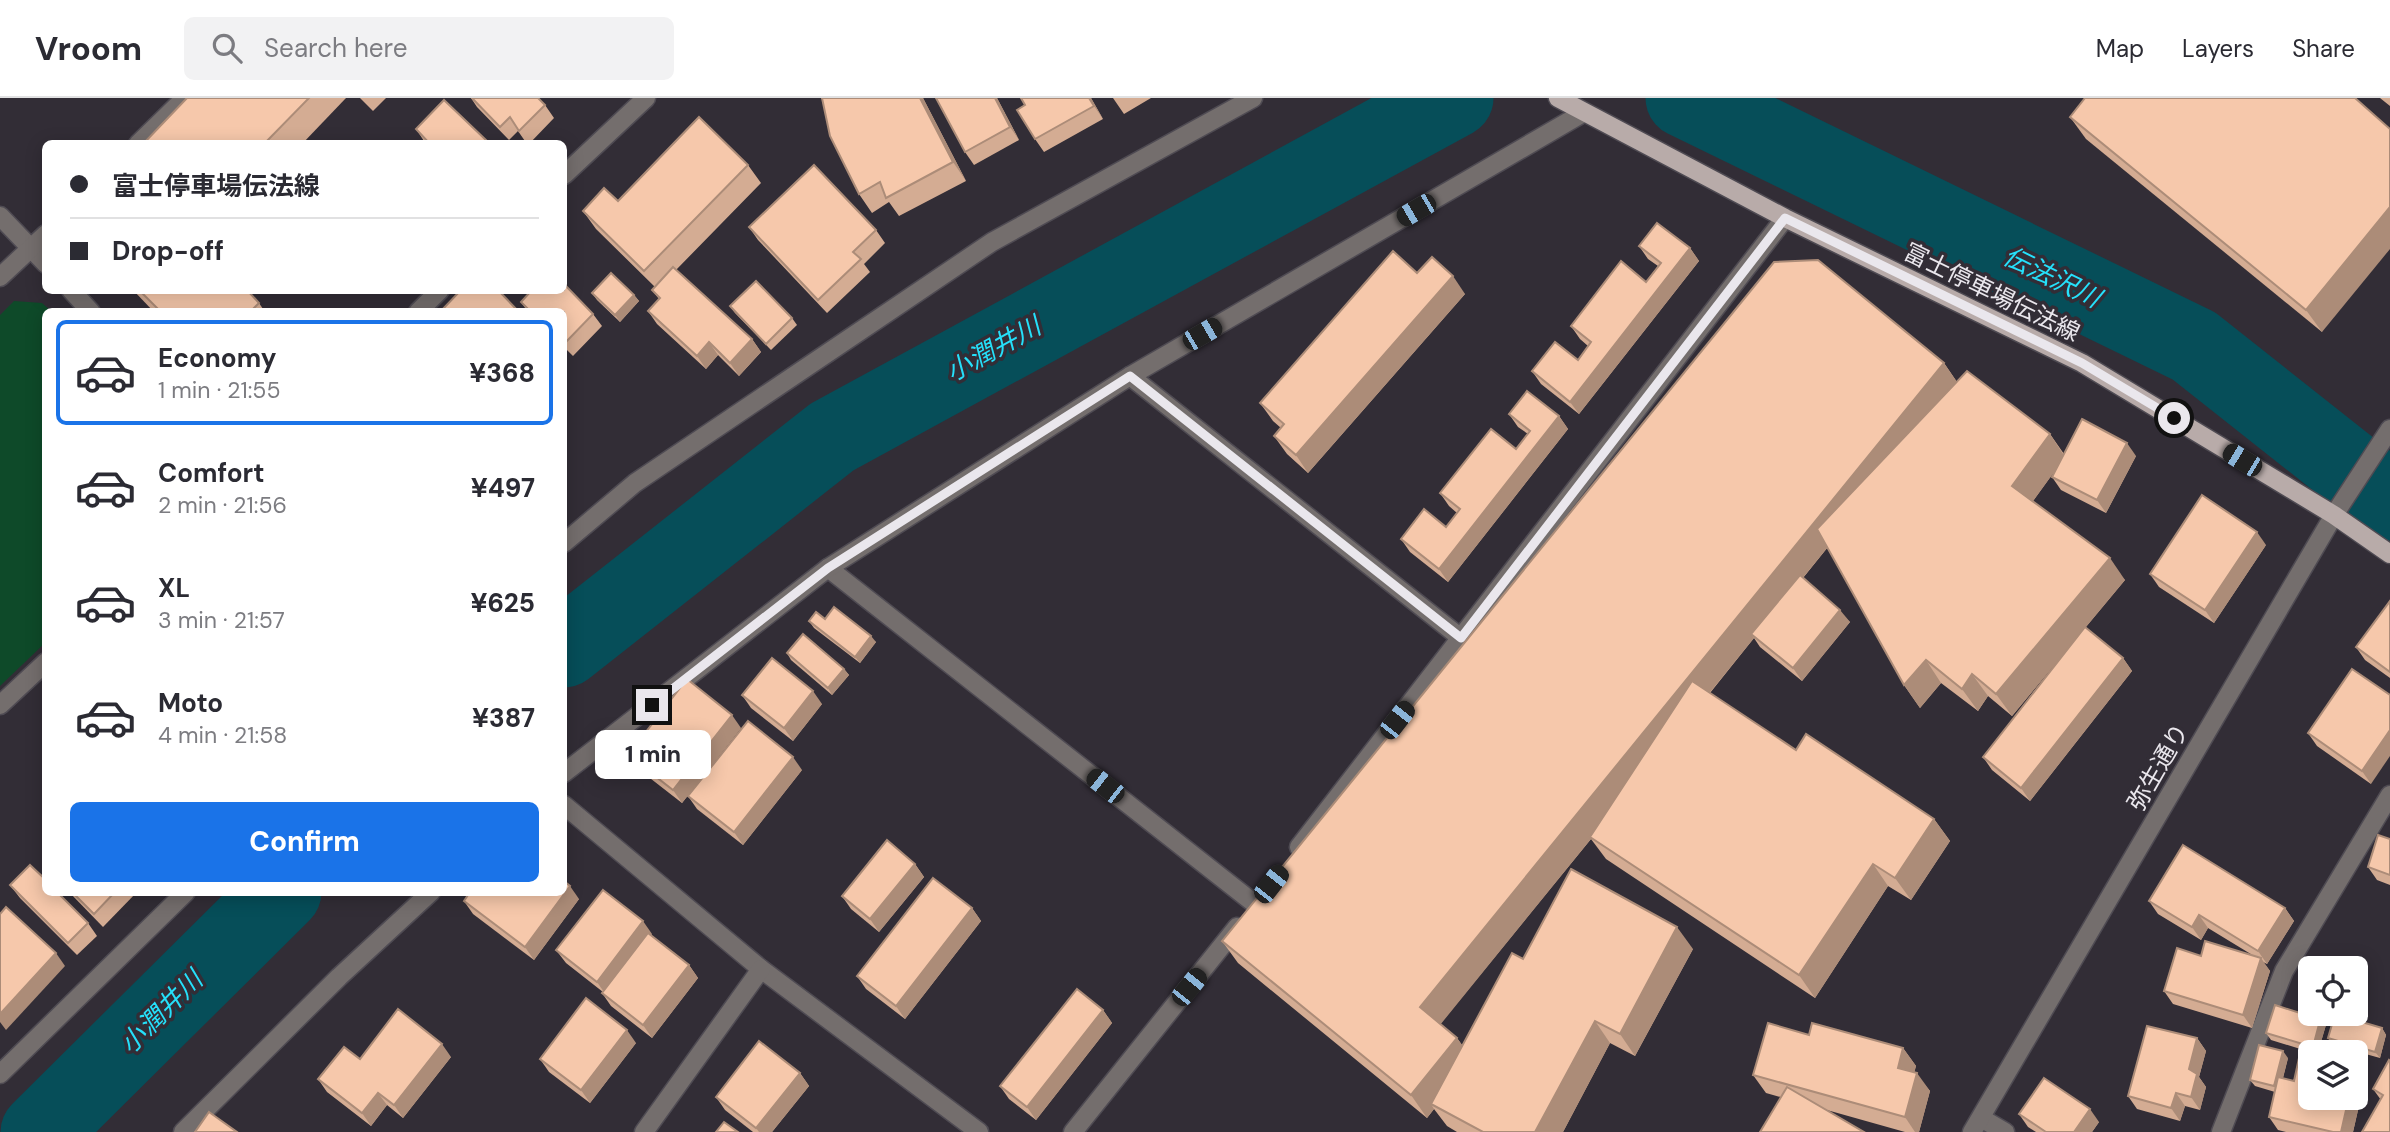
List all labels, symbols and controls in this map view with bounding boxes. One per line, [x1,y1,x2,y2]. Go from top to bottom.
search box [184,17,674,80]
text: Vroom [35,27,142,70]
icon: search [208,29,246,67]
text: Search here [264,31,408,65]
text: Map [2096,33,2144,64]
text: Layers [2182,33,2254,64]
text: Share [2292,33,2355,64]
text: 富士停車場伝法線 [112,169,320,203]
car [1393,190,1440,230]
text: Drop-off [112,234,224,268]
street label: 富士停車場伝法線 [1899,236,2085,348]
water label: 伝法沢川 [1998,239,2109,316]
water label: 小潤井川 [939,307,1049,389]
car [1179,314,1226,354]
icon: car [74,341,137,404]
text: Economy [158,341,276,375]
text: ¥368 [469,356,535,390]
text: 1 min · 21:55 [158,375,280,405]
route start [2158,402,2190,434]
car [2219,440,2266,480]
icon: car [74,456,137,519]
text: Comfort [158,456,264,490]
text: ¥497 [471,471,535,505]
text: 2 min · 21:56 [158,490,287,520]
icon: car [74,571,137,634]
text: XL [158,571,190,605]
text: ¥625 [471,586,535,620]
text: 3 min · 21:57 [158,605,285,635]
icon: car [74,686,137,749]
text: Moto [158,686,223,720]
route end [636,689,668,721]
car [1376,697,1419,743]
text: ¥387 [472,701,535,735]
street label: 弥生通り [2121,718,2195,816]
text: 4 min · 21:58 [158,720,287,750]
callout: 1 min [594,730,710,778]
text: 1 min [625,739,681,769]
car [1082,765,1129,807]
button: Confirm [70,802,539,882]
car [1250,861,1293,907]
map controls [2298,956,2368,1110]
button: locate [2298,956,2368,1026]
water label: 小潤井川 [112,961,212,1061]
car [1168,964,1211,1010]
button: layers [2298,1040,2368,1110]

